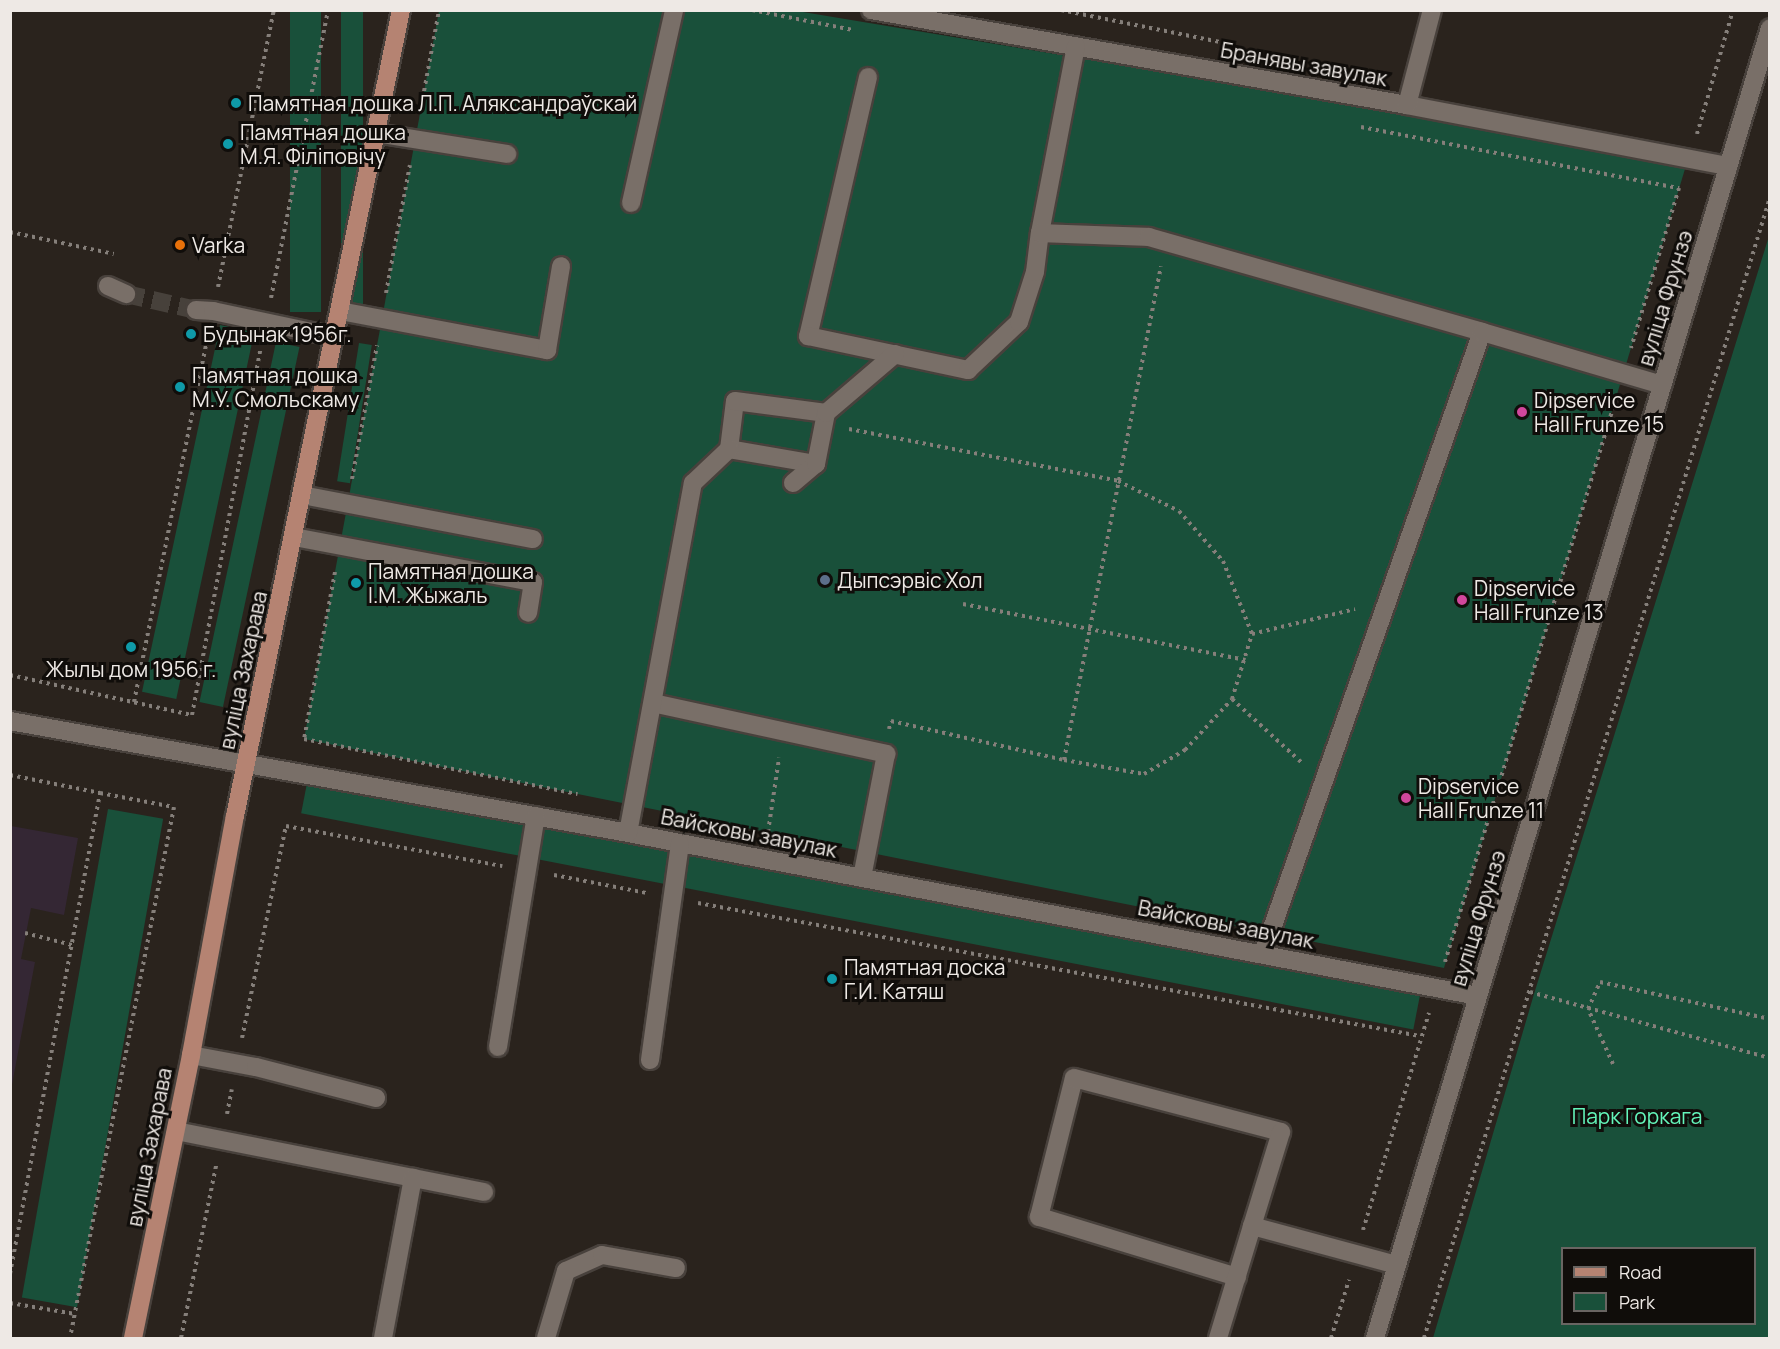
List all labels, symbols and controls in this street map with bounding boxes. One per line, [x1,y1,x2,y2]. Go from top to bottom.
street label: Бранявы завулак [1219,37,1389,91]
place label: Памятная дошка Л.П. Аляксандраўскай [248,90,637,116]
marker: Памятная дошка Л.П. Аляксандраўскай [229,96,243,110]
place label: Памятная дошка М.Я. Філіповічу [240,119,406,169]
marker: Памятная дошка М.Я. Філіповічу [221,137,235,151]
street label: вуліца Фрунзэ [1632,227,1698,369]
place label: Varka [192,232,245,258]
marker: Varka [173,238,187,252]
place label: Будынак 1956г. [203,321,351,347]
marker: Будынак 1956г. [184,327,198,341]
place label: Памятная дошка М.У. Смольскаму [192,362,359,412]
marker: Памятная дошка М.У. Смольскаму [173,380,187,394]
place label: Dipservice Hall Frunze 15 [1534,387,1664,437]
marker: Dipservice Hall Frunze 15 [1515,405,1529,419]
place label: Памятная дошка І.М. Жыжаль [368,558,534,608]
place label: Дыпсэрвіс Хол [837,567,983,593]
marker: Дыпсэрвіс Хол [818,573,832,587]
place label: Dipservice Hall Frunze 13 [1474,575,1604,625]
marker: Памятная дошка І.М. Жыжаль [349,576,363,590]
street label: вуліца Захарава [214,589,272,751]
marker: Dipservice Hall Frunze 13 [1455,593,1469,607]
marker: Жылы дом 1956 г. [124,640,138,654]
place label: Жылы дом 1956 г. [46,656,216,682]
place label: Dipservice Hall Frunze 11 [1418,773,1544,823]
marker: Dipservice Hall Frunze 11 [1399,791,1413,805]
street label: Вайсковы завулак [659,804,839,862]
street label: вуліца Фрунзэ [1445,847,1511,989]
street label: Вайсковы завулак [1136,895,1316,953]
place label: Памятная доска Г.И. Катяш [844,954,1006,1004]
marker: Памятная доска Г.И. Катяш [825,972,839,986]
street label: вуліца Захарава [121,1065,177,1229]
park label: Парк Горкага [1572,1103,1702,1129]
legend [1561,1247,1756,1325]
text: Road [1619,1260,1662,1284]
text: Park [1619,1290,1655,1314]

